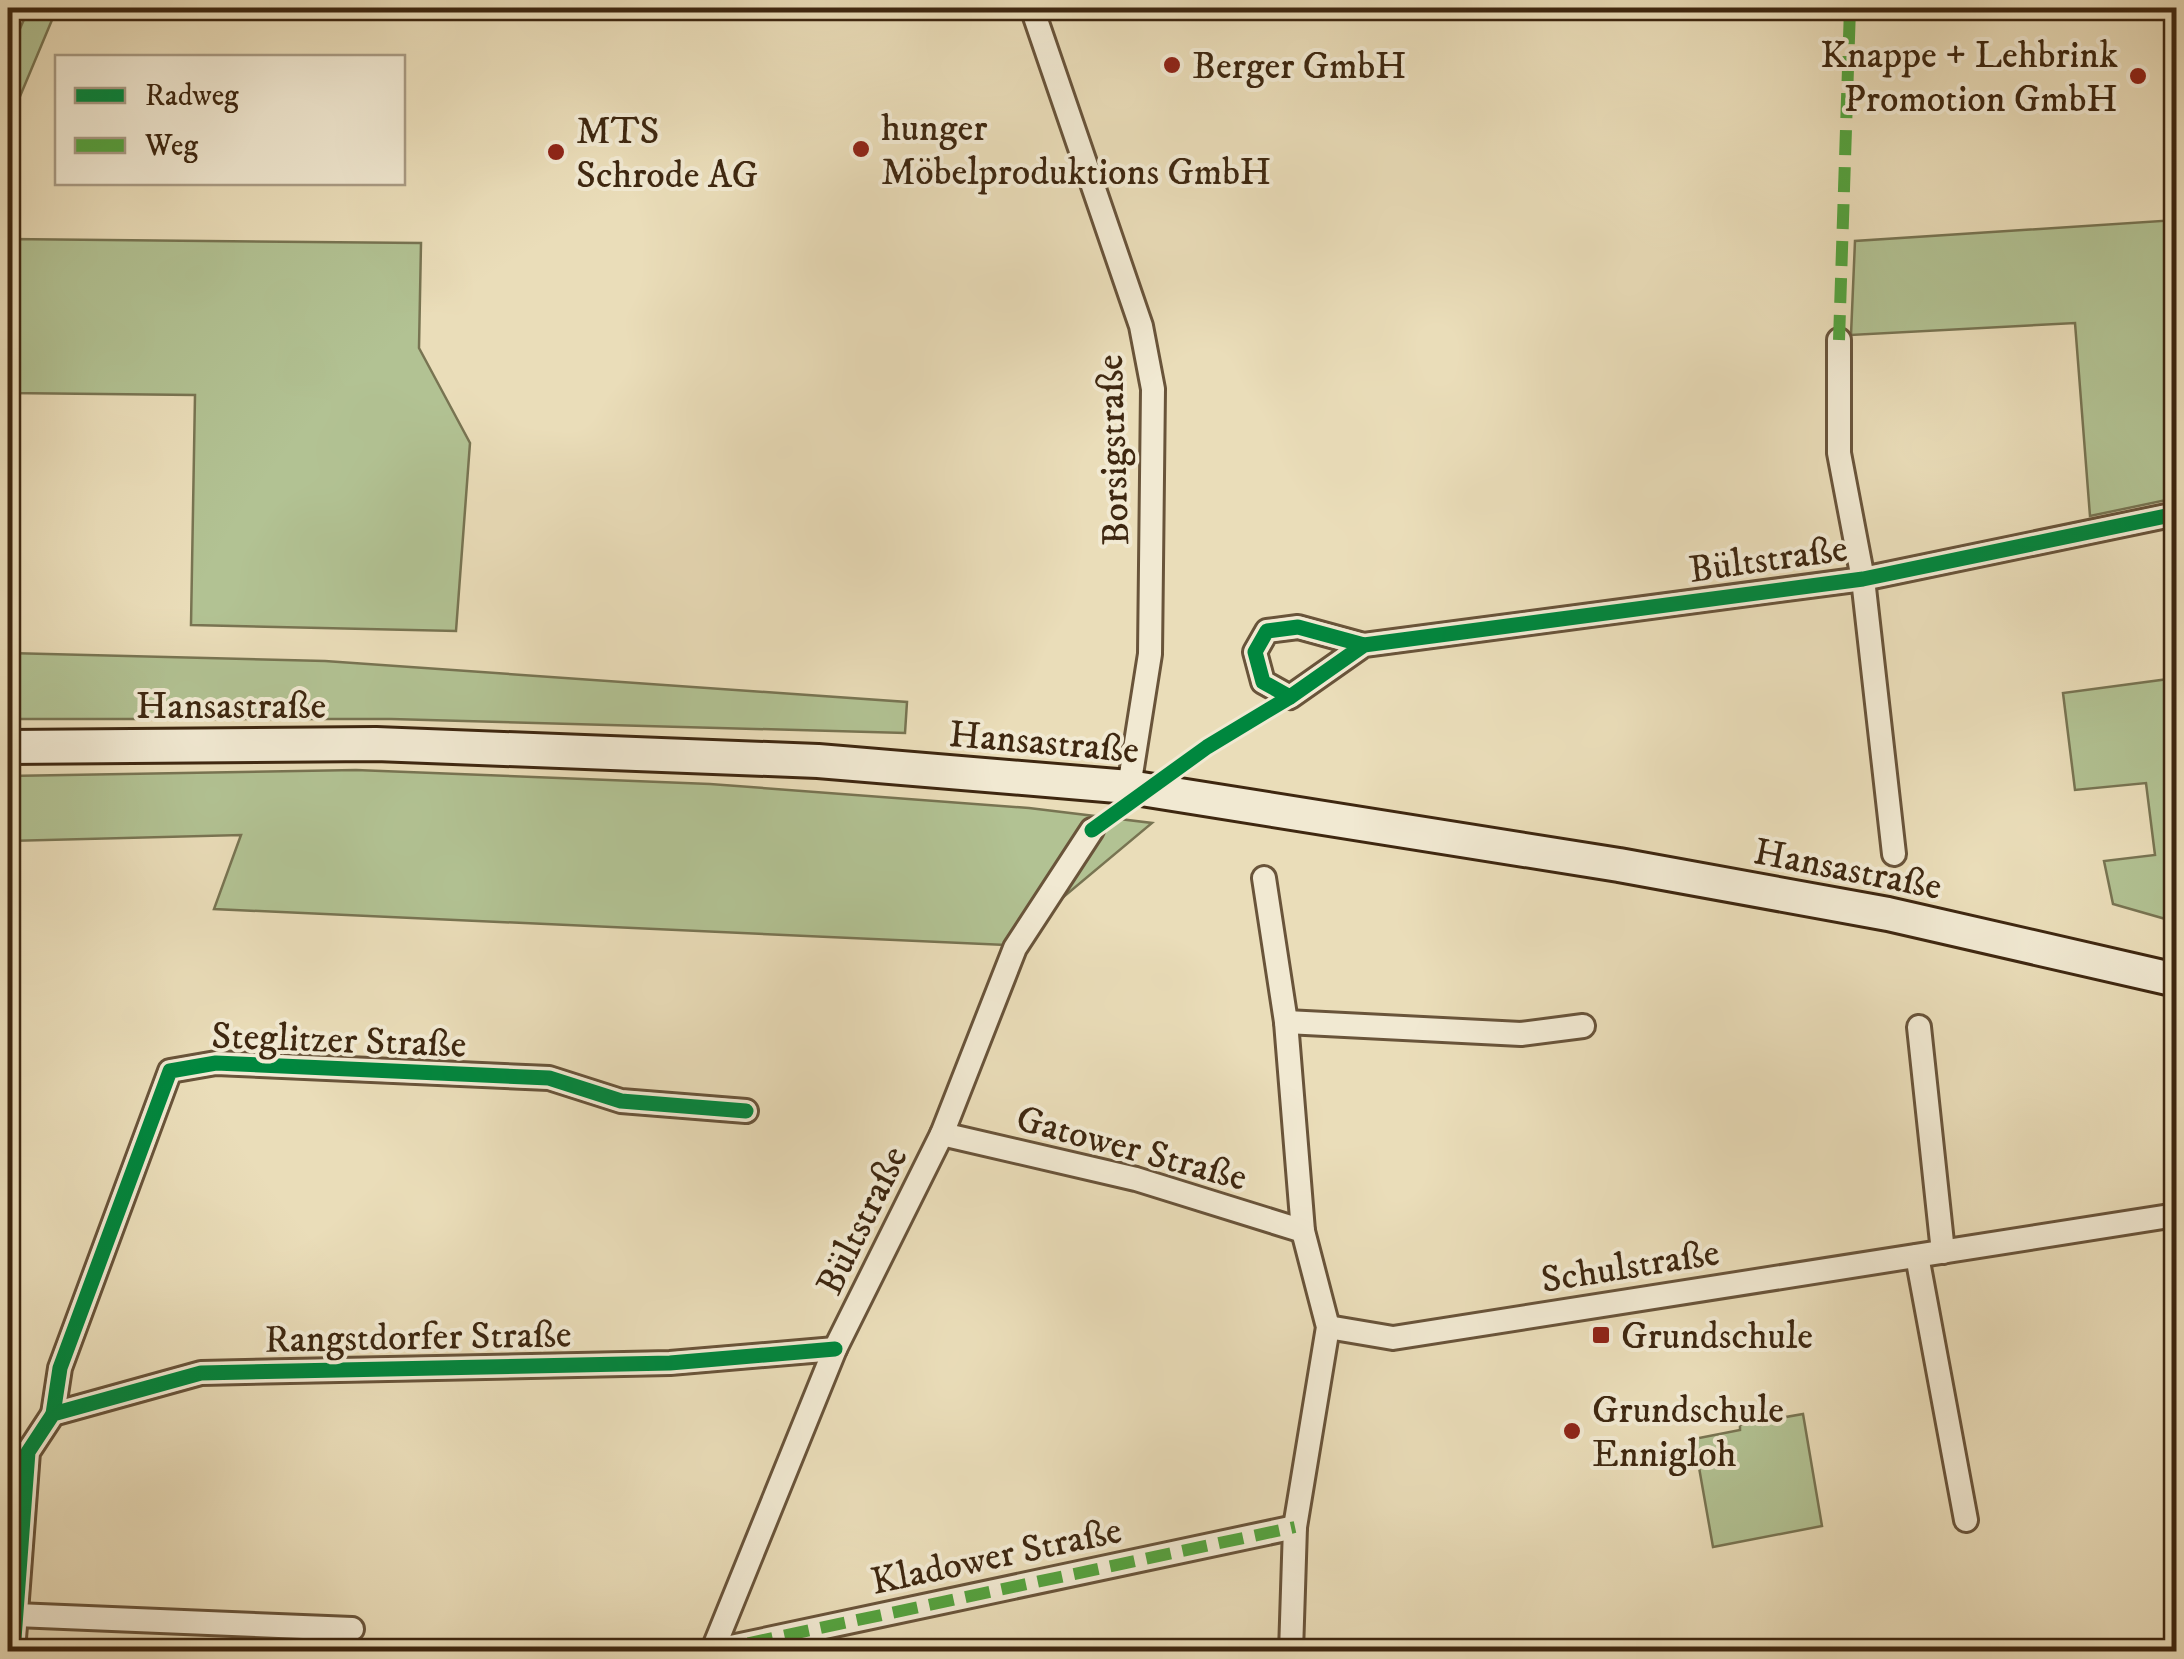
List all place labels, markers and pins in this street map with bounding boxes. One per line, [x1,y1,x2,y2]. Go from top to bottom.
place label: Knappe + Lehbrink Promotion GmbH [1820,32,2118,124]
place label: Berger GmbH [1192,43,1407,91]
marker: Berger GmbH [1161,54,1183,76]
marker: Knappe + Lehbrink Promotion GmbH [2127,65,2149,87]
place label: hunger Möbelproduktions GmbH [881,105,1271,197]
place label: MTS Schrode AG [576,108,758,200]
marker: hunger Möbelproduktions GmbH [850,138,872,160]
marker: MTS Schrode AG [545,141,567,163]
place label: Grundschule [1621,1313,1813,1361]
marker: Grundschule [1590,1324,1612,1346]
place label: Grundschule Ennigloh [1592,1387,1784,1479]
marker: Grundschule Ennigloh [1561,1420,1583,1442]

